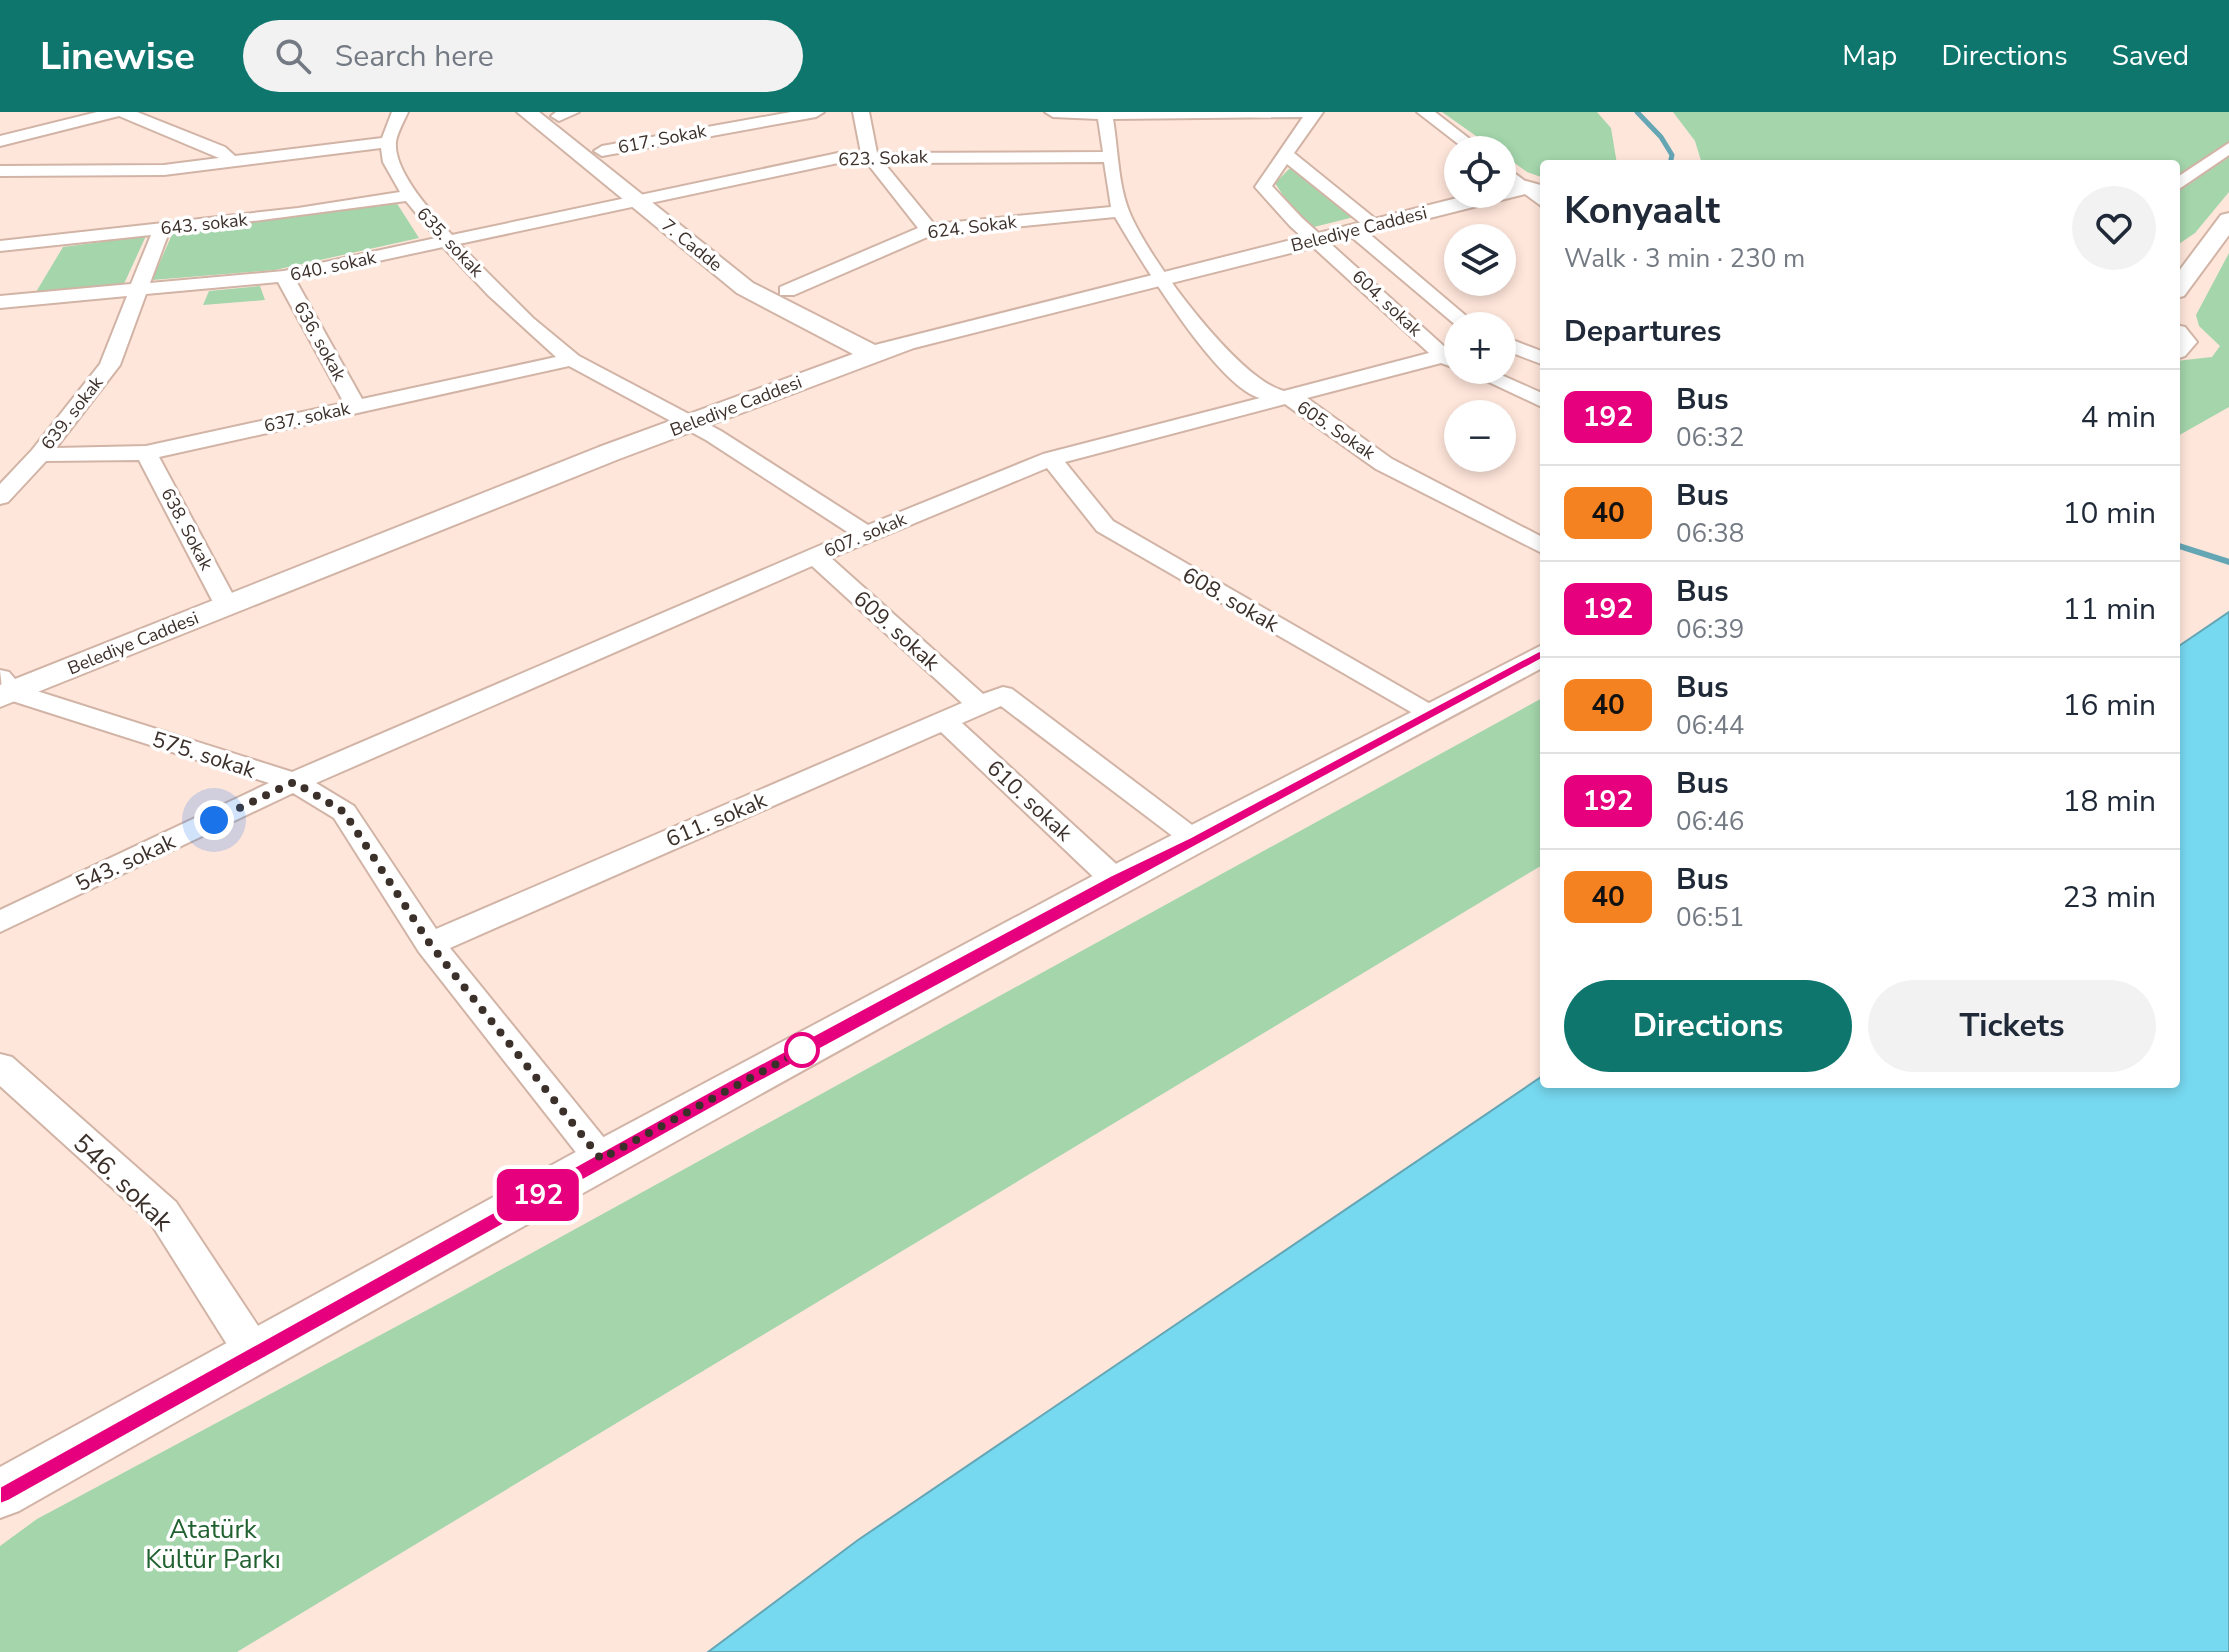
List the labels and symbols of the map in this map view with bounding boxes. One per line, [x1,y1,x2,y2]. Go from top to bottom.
street label: 617. Sokak [616,118,709,159]
street label: 623. Sokak [838,144,929,172]
street label: Belediye Caddesi [1289,201,1429,257]
street label: 635. sokak [411,202,489,283]
street label: 643. sokak [159,207,250,240]
street label: 624. Sokak [926,210,1019,244]
street label: 7. Cadde [657,213,727,277]
street label: 640. sokak [288,245,379,287]
street label: 604. sokak [1347,264,1428,342]
street label: 636. sokak [288,297,352,386]
street label: 639. sokak [36,370,109,455]
street label: Belediye Caddesi [667,370,805,442]
street label: 605. Sokak [1292,395,1381,466]
street label: 637. sokak [262,396,353,438]
street label: 638. Sokak [155,484,219,575]
street label: 607. sokak [820,507,911,563]
street label: 608. sokak [1177,560,1285,640]
street label: 609. sokak [847,584,947,678]
street label: Belediye Caddesi [64,606,202,680]
street label: 575. sokak [148,724,260,786]
street label: 610. sokak [980,753,1079,849]
street label: 611. sokak [661,785,772,855]
your location [194,800,234,840]
street label: 543. sokak [71,826,181,899]
unlabelled marker [785,1033,819,1067]
street label: 546. sokak [65,1126,181,1239]
line badge: 192 [492,1169,584,1221]
park label: Atatürk Kültür Parkı [145,1512,281,1577]

